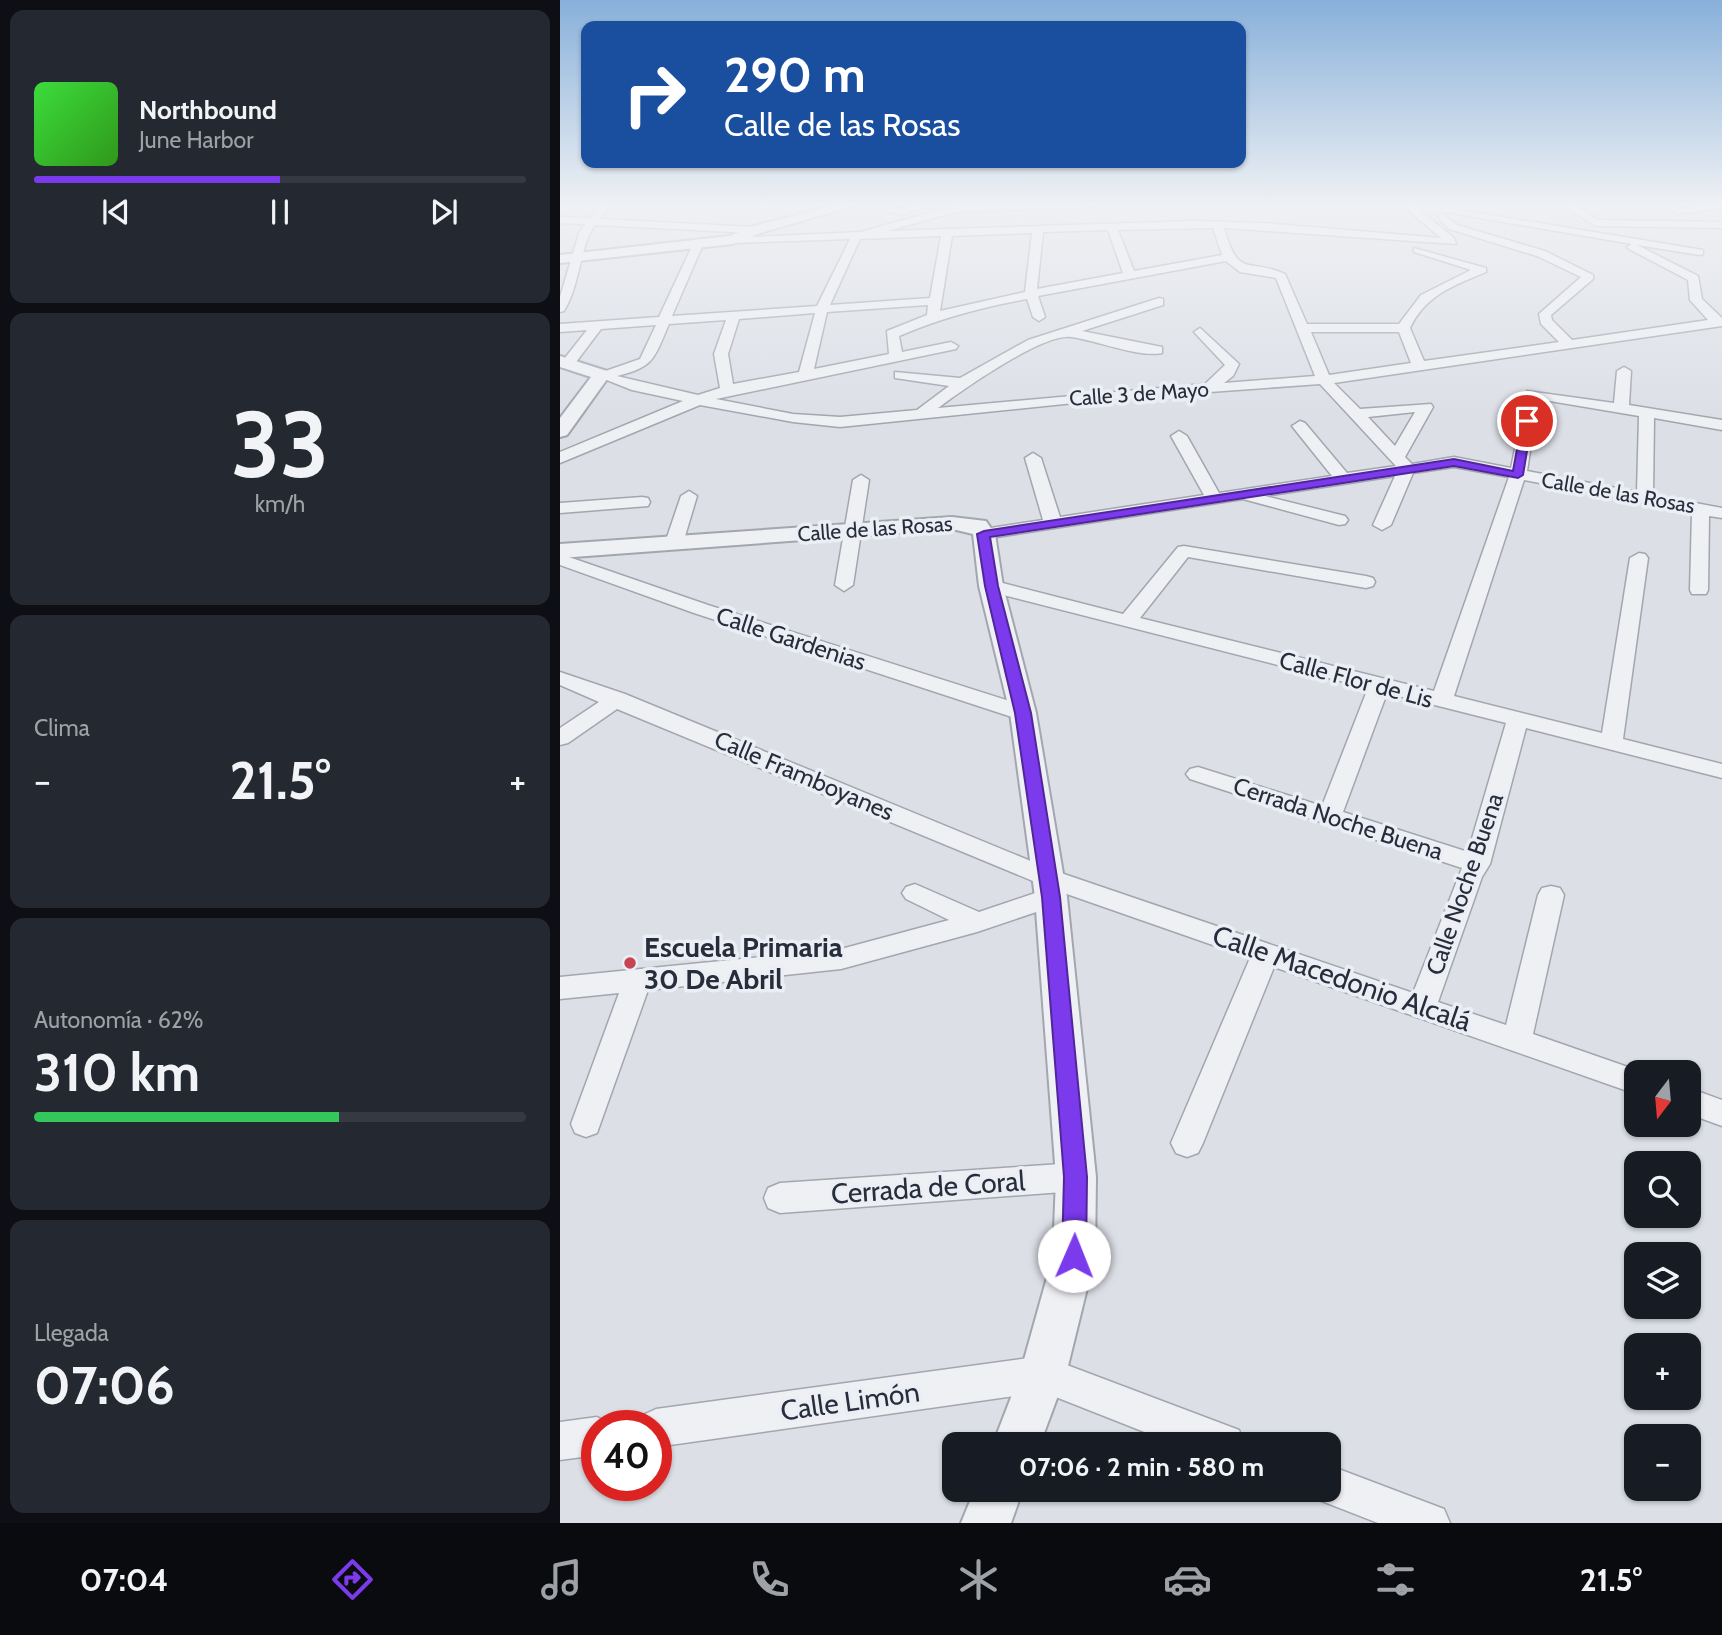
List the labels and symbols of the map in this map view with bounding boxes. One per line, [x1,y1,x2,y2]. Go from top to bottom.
street label: Calle 3 de Mayo [1068,376,1210,411]
pin [1497,391,1557,451]
street label: Calle de las Rosas [1540,467,1697,518]
street label: Calle de las Rosas [797,511,954,546]
street label: Calle Gardenias [713,601,870,676]
street label: Calle Flor de Lis [1276,645,1436,714]
street label: Calle Framboyanes [710,725,898,826]
street label: Cerrada Noche Buena [1230,771,1447,866]
street label: Calle Noche Buena [1420,789,1509,979]
street label: Calle Macedonio Alcalá [1208,918,1476,1038]
place label: Escuela Primaria 30 De Abril [644,930,843,996]
marker: Escuela Primaria 30 De Abril [622,955,638,971]
north arrow [1624,1060,1701,1138]
street label: Cerrada de Coral [830,1163,1027,1211]
position arrow [1037,1219,1111,1293]
street label: Calle Limón [778,1374,922,1428]
speed limit sign: 40 [581,1410,672,1501]

